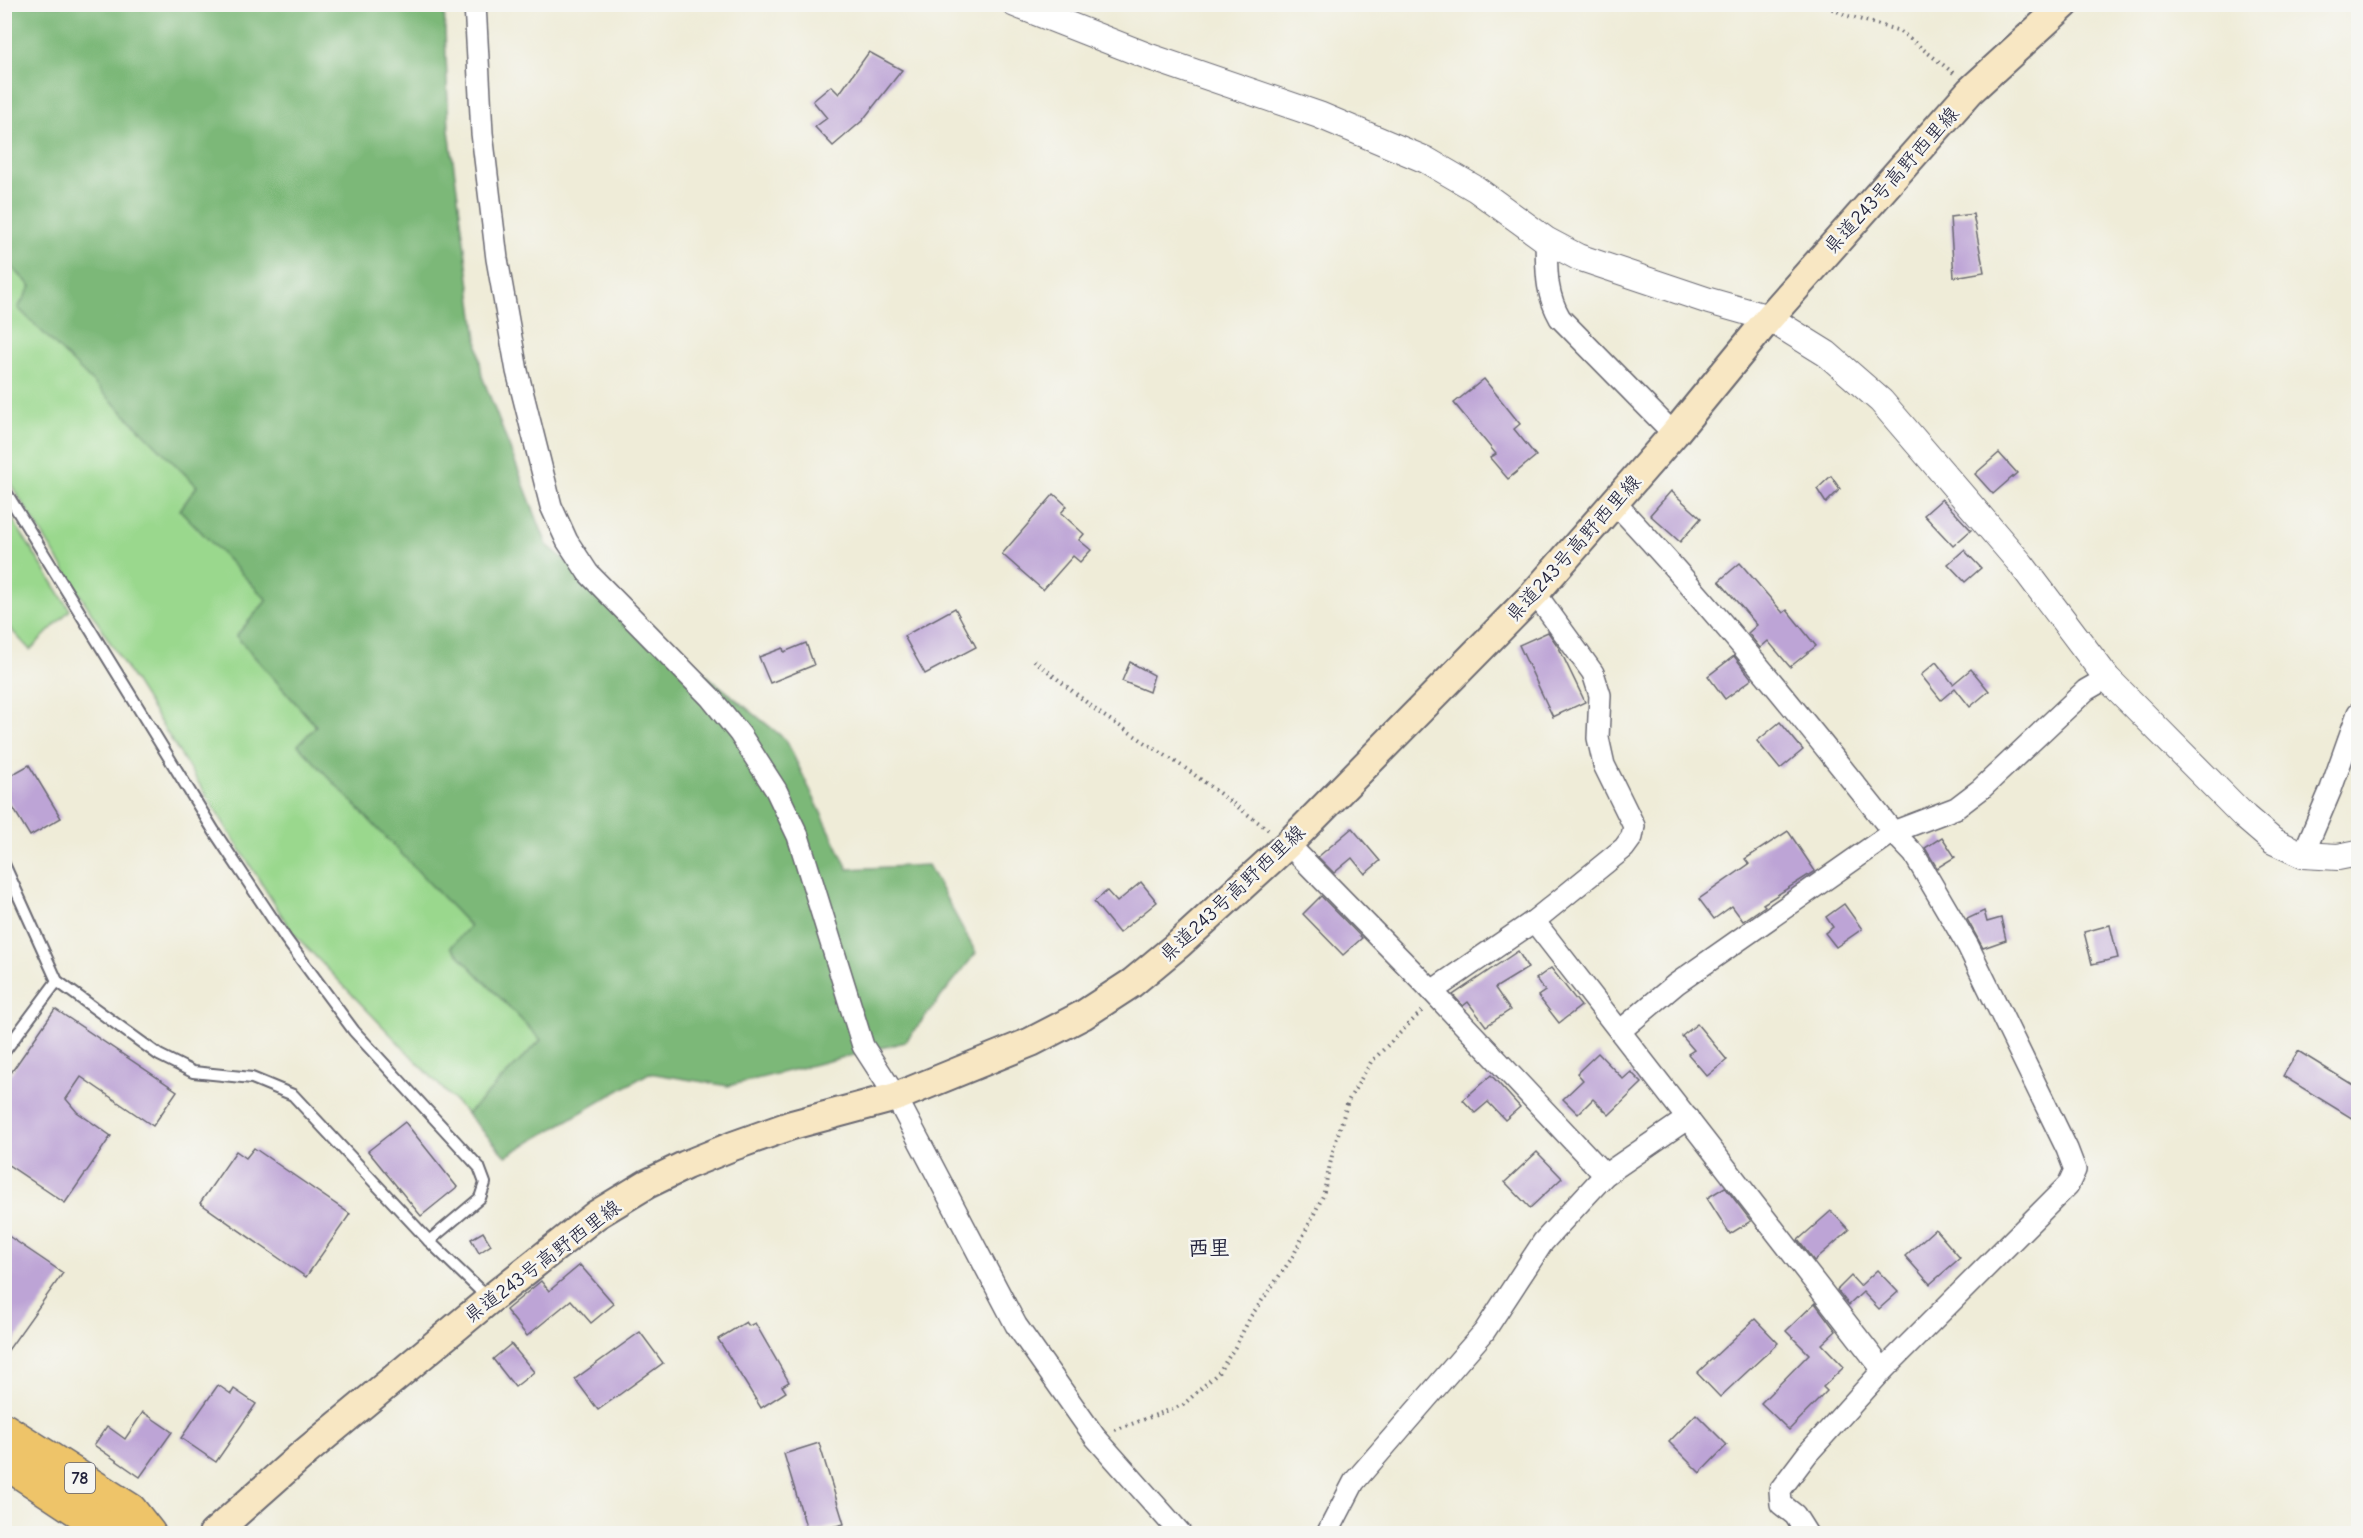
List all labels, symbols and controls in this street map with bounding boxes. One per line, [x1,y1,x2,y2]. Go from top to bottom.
street label: 県道243号高野西里線 [1819,102,1964,259]
street label: 県道243号高野西里線 [1501,470,1646,627]
street label: 県道243号高野西里線 [1155,820,1310,967]
street label: 県道243号高野西里線 [459,1195,625,1328]
district label: 西里 [1188,1236,1230,1260]
road number: 78 [65,1463,95,1493]

